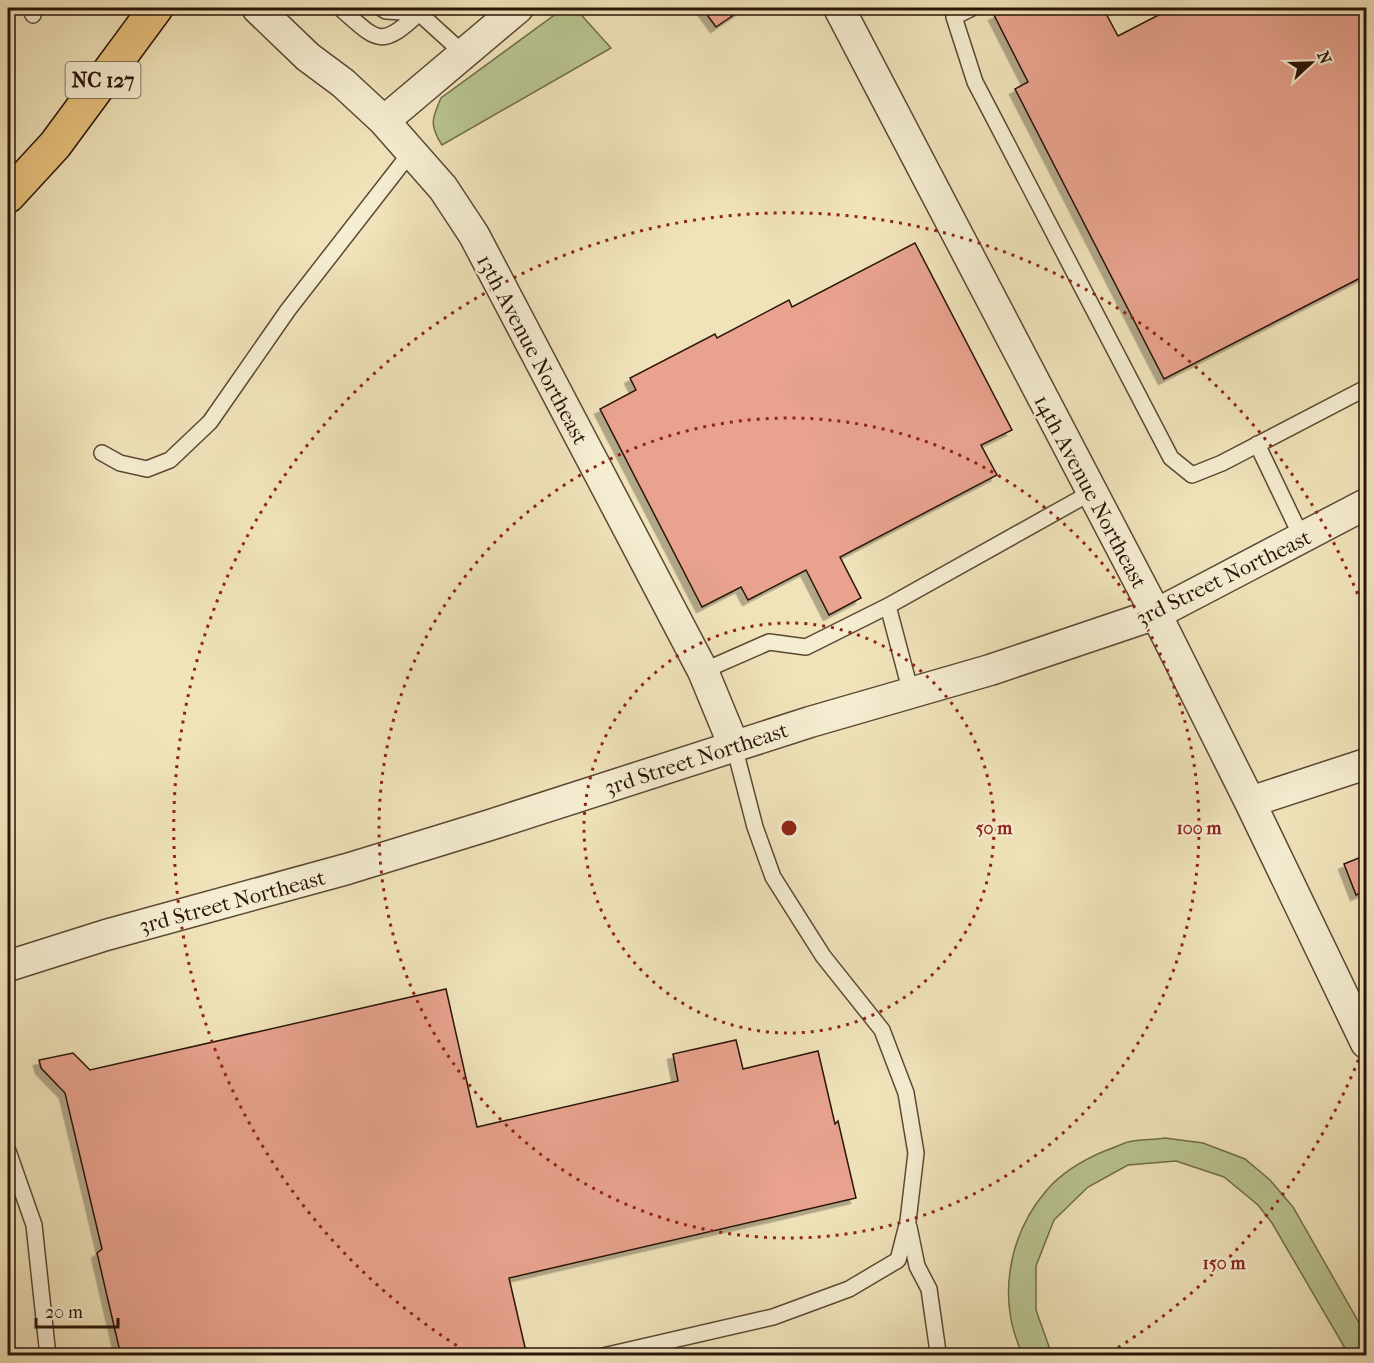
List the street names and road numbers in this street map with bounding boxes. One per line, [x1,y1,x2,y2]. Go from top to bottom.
road number: NC 127 [66,62,140,98]
street label: 13th Avenue Northeast [471,250,593,449]
street label: 14th Avenue Northeast [1028,390,1152,593]
street label: 3rd Street Northeast [1132,524,1315,632]
street label: 3rd Street Northeast [601,717,792,801]
street label: 3rd Street Northeast [136,865,328,939]

